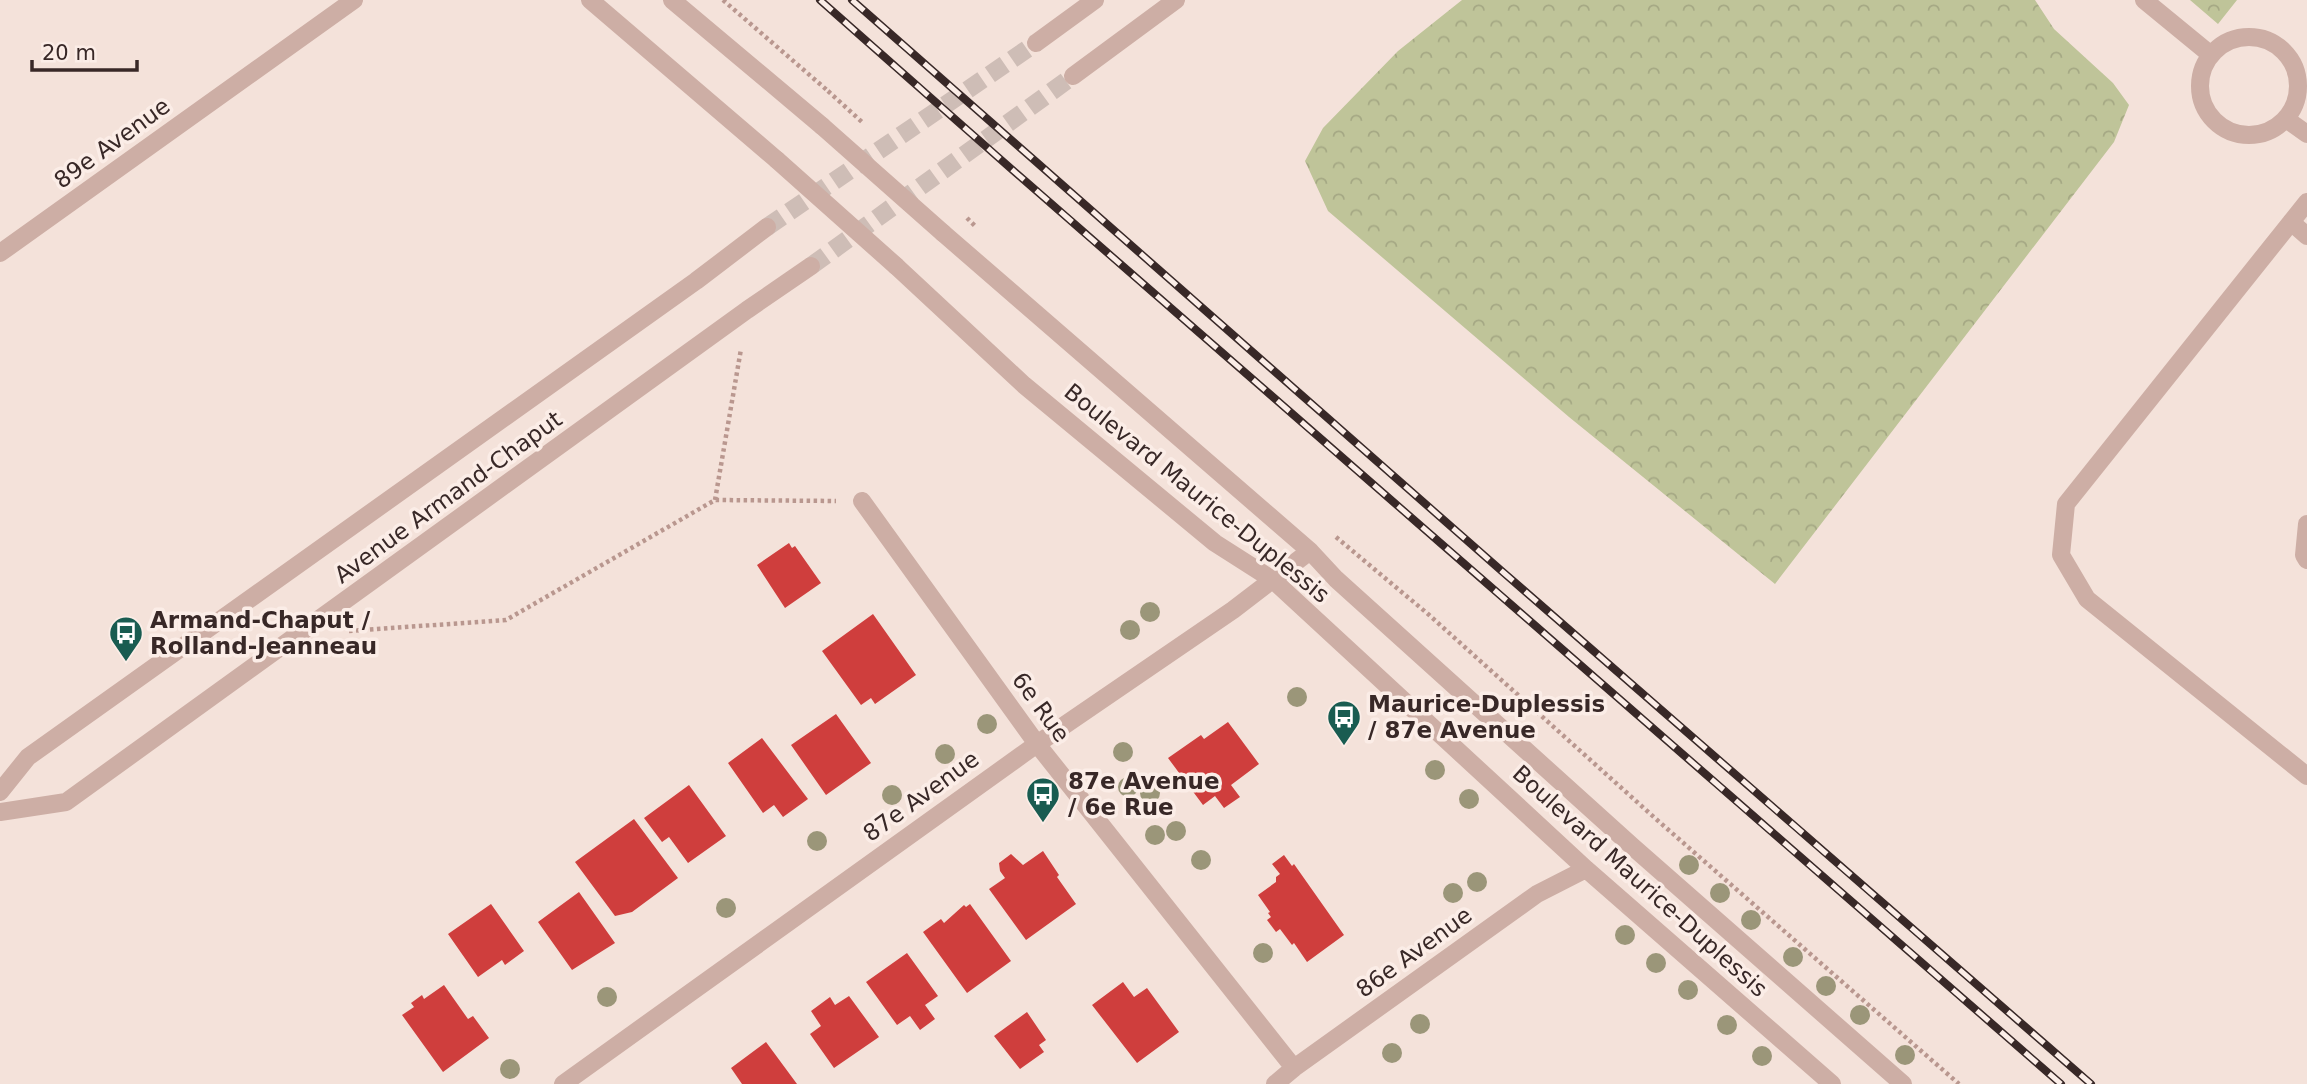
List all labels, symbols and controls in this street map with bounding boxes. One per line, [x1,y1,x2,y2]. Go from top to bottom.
scale bar [32,28,136,72]
text: 20 m [42,41,96,65]
street label: 89e Avenue [49,92,175,194]
street label: Boulevard Maurice-Duplessis [1059,378,1335,608]
street label: Avenue Armand-Chaput [329,406,567,588]
place label: Armand-Chaput / Rolland-Jeanneau [150,607,377,659]
bus stop icon: Armand-Chaput / Rolland-Jeanneau [107,614,145,663]
street label: 6e Rue [1007,667,1075,747]
place label: Maurice-Duplessis / 87e Avenue [1368,691,1605,743]
bus stop icon: Maurice-Duplessis / 87e Avenue [1325,698,1363,747]
street label: 87e Avenue [858,745,984,847]
street label: Boulevard Maurice-Duplessis [1508,760,1772,1002]
place label: 87e Avenue / 6e Rue [1068,768,1220,820]
bus stop icon: 87e Avenue / 6e Rue [1024,775,1062,824]
street label: 86e Avenue [1351,901,1477,1003]

